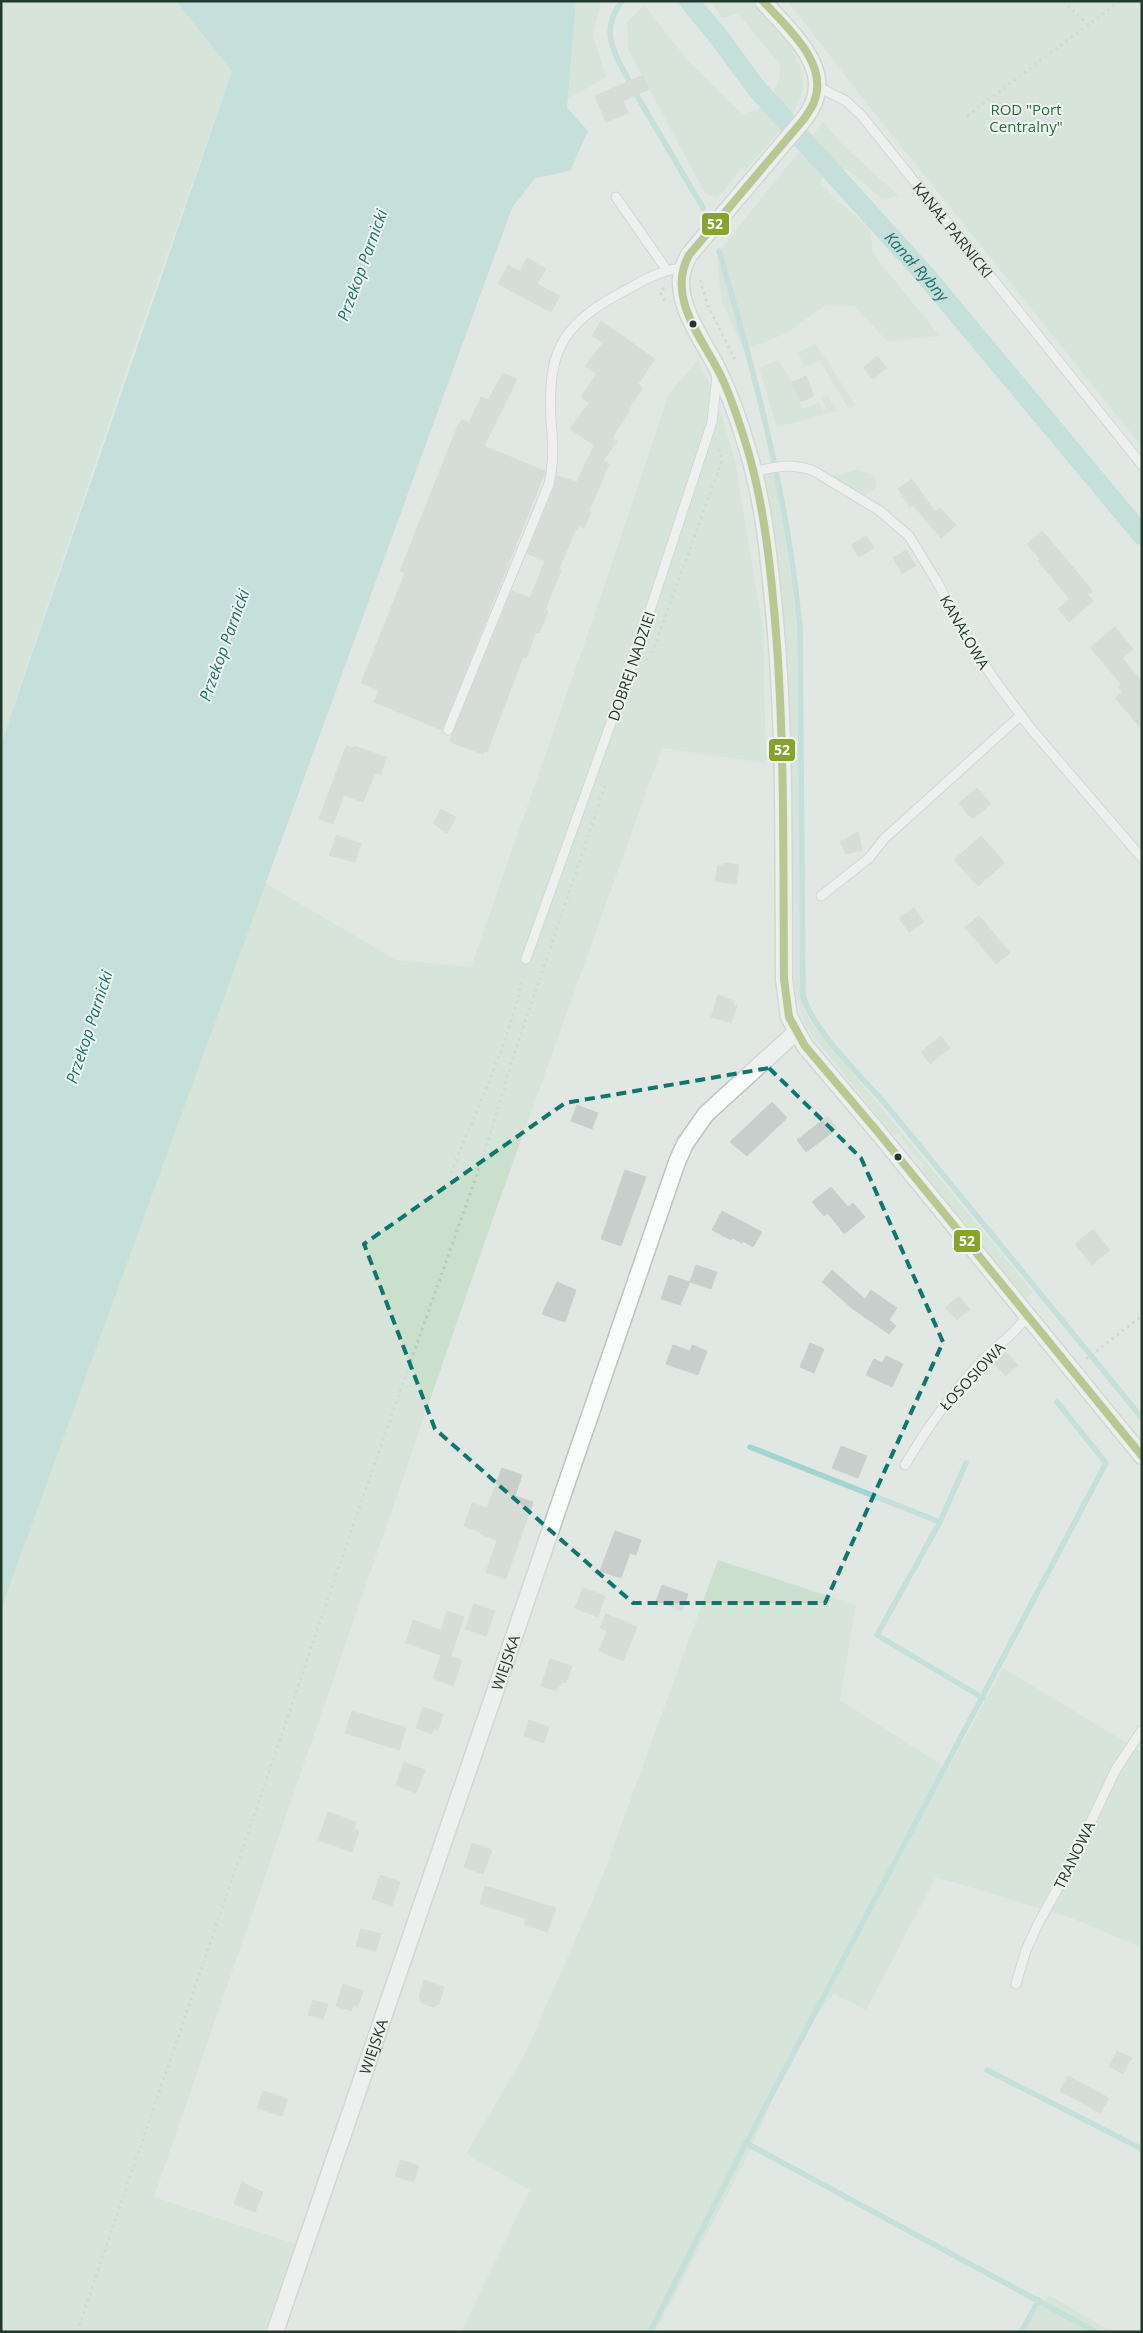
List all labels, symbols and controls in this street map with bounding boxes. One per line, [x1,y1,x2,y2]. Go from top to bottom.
park label: ROD "Port Centralny" [989,99,1063,136]
street label: KANAŁ PARNICKI [909,178,998,282]
water label: Przekop Parnicki [332,205,393,324]
line badge: 52 [701,212,730,236]
text: 52 [707,214,723,233]
water label: Kanał Rybny [880,227,955,307]
unlabelled marker [688,319,698,329]
water label: Przekop Parnicki [194,585,255,704]
street label: KANAŁOWA [936,591,994,673]
street label: DOBREJ NADZIEI [603,609,659,723]
line badge: 52 [768,738,796,762]
text: 52 [774,740,790,759]
water label: Przekop Parnicki [60,967,118,1086]
unlabelled marker [893,1152,903,1162]
line badge: 52 [953,1229,981,1253]
text: 52 [959,1231,975,1250]
street label: ŁOSOSIOWA [935,1337,1009,1415]
street label: WIEJSKA [486,1632,524,1693]
street label: TRANOWA [1049,1817,1099,1892]
street label: WIEJSKA [354,2016,392,2077]

